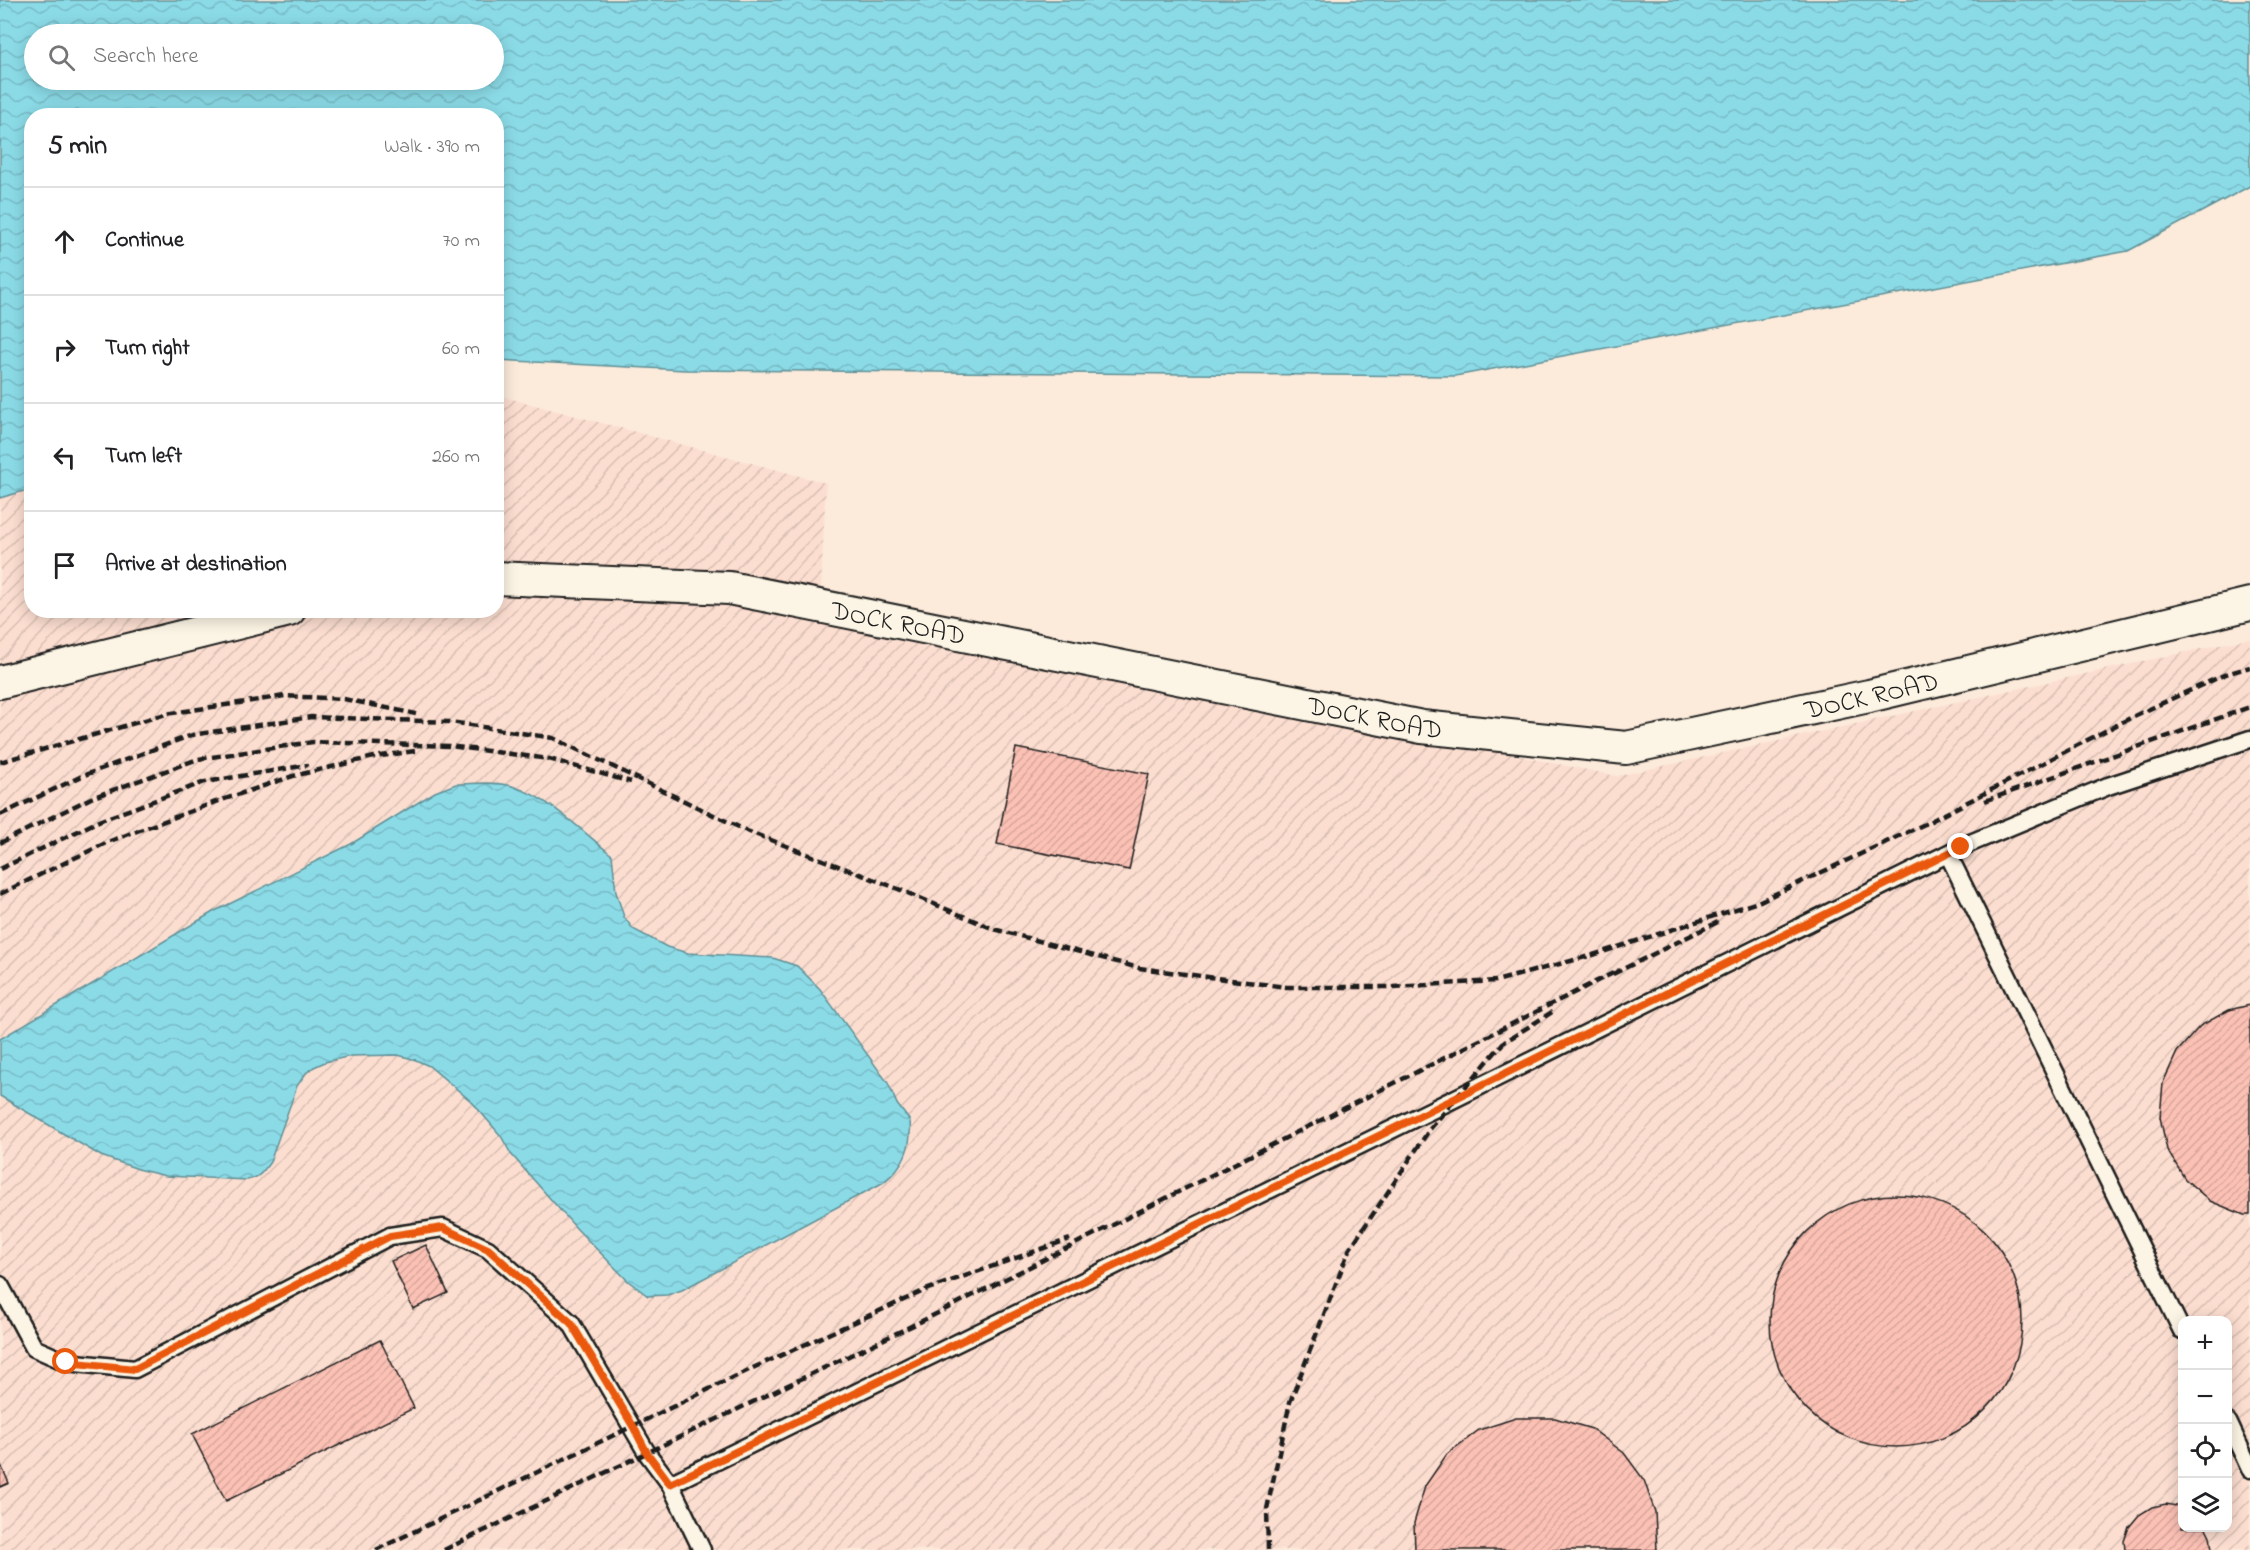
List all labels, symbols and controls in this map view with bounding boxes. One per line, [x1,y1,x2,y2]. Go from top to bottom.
search box [24,24,504,90]
icon: search [45,41,78,74]
text: Search here [93,41,198,73]
text: 5 min [48,128,107,166]
text: Walk · 390 m [384,133,480,162]
icon: ahead [48,225,81,258]
text: Continue [105,225,184,257]
text: 70 m [443,227,480,256]
icon: right [48,333,81,366]
text: Turn right [105,333,190,365]
text: 60 m [442,335,480,364]
icon: left [48,441,81,474]
text: Turn left [105,441,182,473]
text: 260 m [432,443,480,472]
icon: arrive [48,549,81,582]
text: Arrive at destination [105,549,287,581]
street label: DOCK ROAD [826,593,968,657]
street label: DOCK ROAD [1800,664,1943,731]
street label: DOCK ROAD [1303,688,1444,751]
route end [1947,833,1973,859]
map controls [2178,1316,2232,1532]
button: + [2178,1316,2232,1370]
route start [52,1348,78,1374]
button: − [2178,1370,2232,1424]
button: locate [2178,1424,2232,1478]
button: layers [2178,1478,2232,1532]

